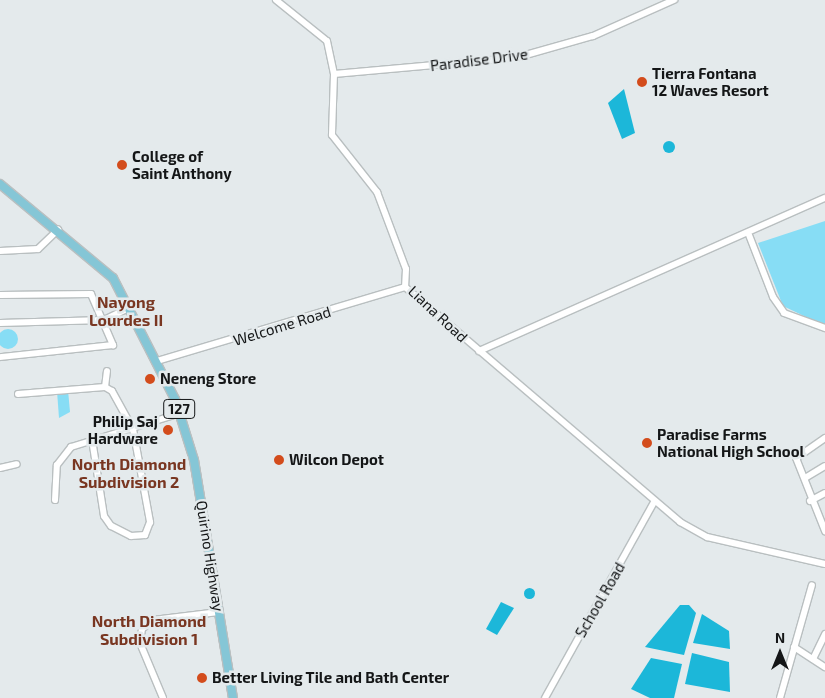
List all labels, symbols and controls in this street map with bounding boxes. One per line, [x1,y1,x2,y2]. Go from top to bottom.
street label: Paradise Drive [429,45,529,75]
place label: Tierra Fontana 12 Waves Resort [652,64,769,99]
marker: Tierra Fontana 12 Waves Resort [636,76,648,88]
place label: College of Saint Anthony [132,147,232,182]
marker: College of Saint Anthony [116,159,128,171]
street label: Liana Road [405,282,471,346]
district label: Nayong Lourdes II [89,292,163,330]
street label: Welcome Road [231,303,333,349]
place label: Neneng Store [160,370,256,388]
marker: Neneng Store [144,373,156,385]
road number: 127 [163,398,195,420]
place label: Philip Saj Hardware [88,412,158,447]
marker: Philip Saj Hardware [162,424,174,436]
place label: Paradise Farms National High School [657,425,805,460]
marker: Paradise Farms National High School [641,437,653,449]
place label: Wilcon Depot [289,451,384,469]
district label: North Diamond Subdivision 2 [72,454,186,492]
marker: Wilcon Depot [273,454,285,466]
street label: Quirino Highway [192,499,228,613]
street label: School Road [571,559,629,641]
district label: North Diamond Subdivision 1 [92,611,206,649]
north arrow [755,628,805,678]
text: N [775,629,785,646]
place label: Better Living Tile and Bath Center [212,669,450,687]
marker: Better Living Tile and Bath Center [196,672,208,684]

